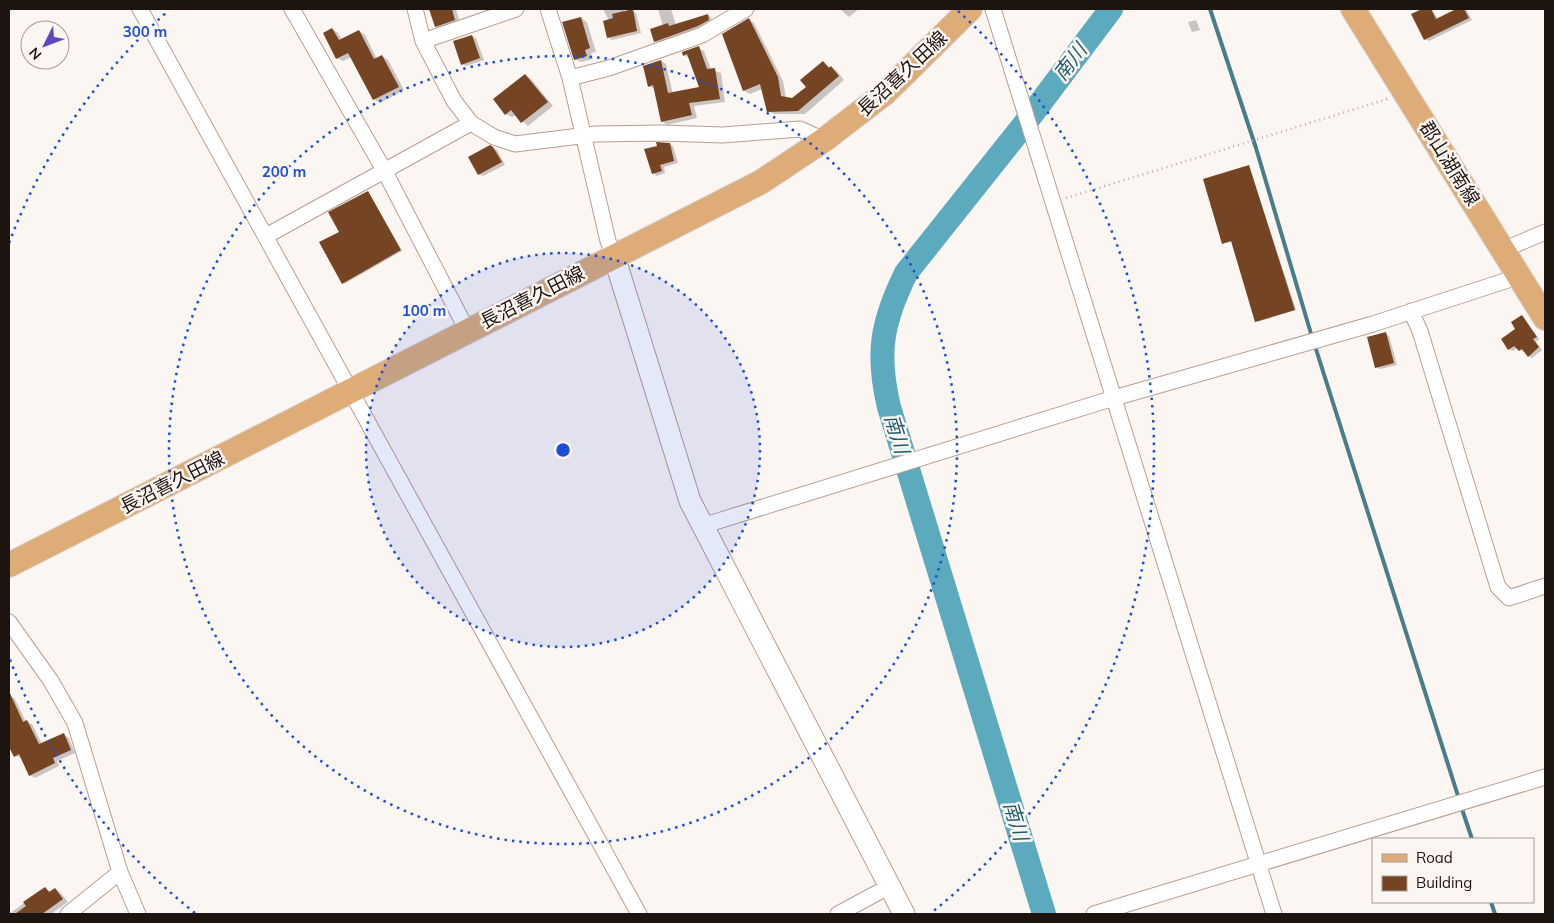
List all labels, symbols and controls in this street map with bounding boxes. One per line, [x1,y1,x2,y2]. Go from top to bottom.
north arrow [20,20,70,70]
text: 300 m [123,22,167,41]
street label: 長沼喜久田線 [852,25,952,121]
water label: 南川 [1047,37,1093,85]
text: N [25,44,46,64]
street label: 郡山湖南線 [1415,116,1485,210]
text: 200 m [262,162,306,181]
street label: 長沼喜久田線 [476,260,588,334]
text: 100 m [402,301,446,320]
water label: 南川 [880,411,916,459]
centre of rings [554,441,572,459]
street label: 長沼喜久田線 [116,445,228,519]
water label: 南川 [999,798,1035,846]
legend [1372,838,1534,903]
text: Road [1416,848,1453,867]
text: Building [1416,873,1472,892]

